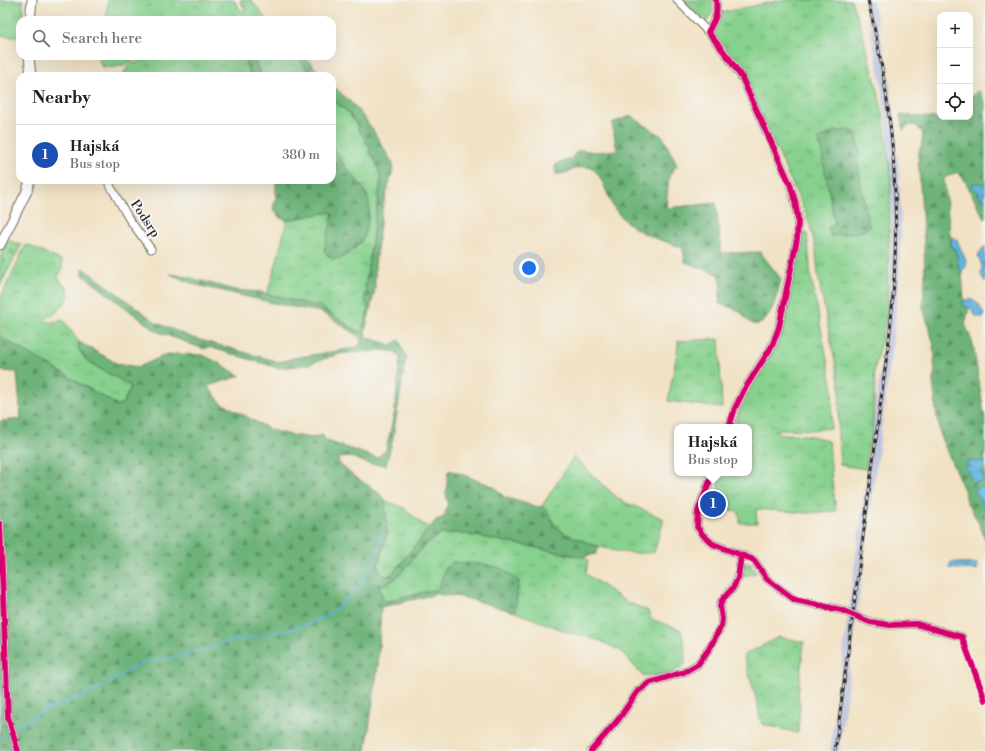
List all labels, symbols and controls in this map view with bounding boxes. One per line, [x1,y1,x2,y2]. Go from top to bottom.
map controls [937,12,973,120]
button: + [937,12,973,48]
search box [16,16,336,60]
icon: search [30,27,52,49]
text: Search here [62,29,142,48]
button: − [937,48,973,84]
button: locate [937,84,973,120]
text: Nearby [32,87,91,109]
text: Hajská [70,137,119,156]
text: 1 [42,147,48,163]
text: 380 m [282,147,320,163]
text: Bus stop [70,156,120,172]
street label: Podsrp [127,197,164,240]
your location [519,258,539,278]
popup [674,424,752,476]
text: Hajská [688,433,737,452]
text: Bus stop [688,452,738,468]
pin: 1 [700,489,726,519]

